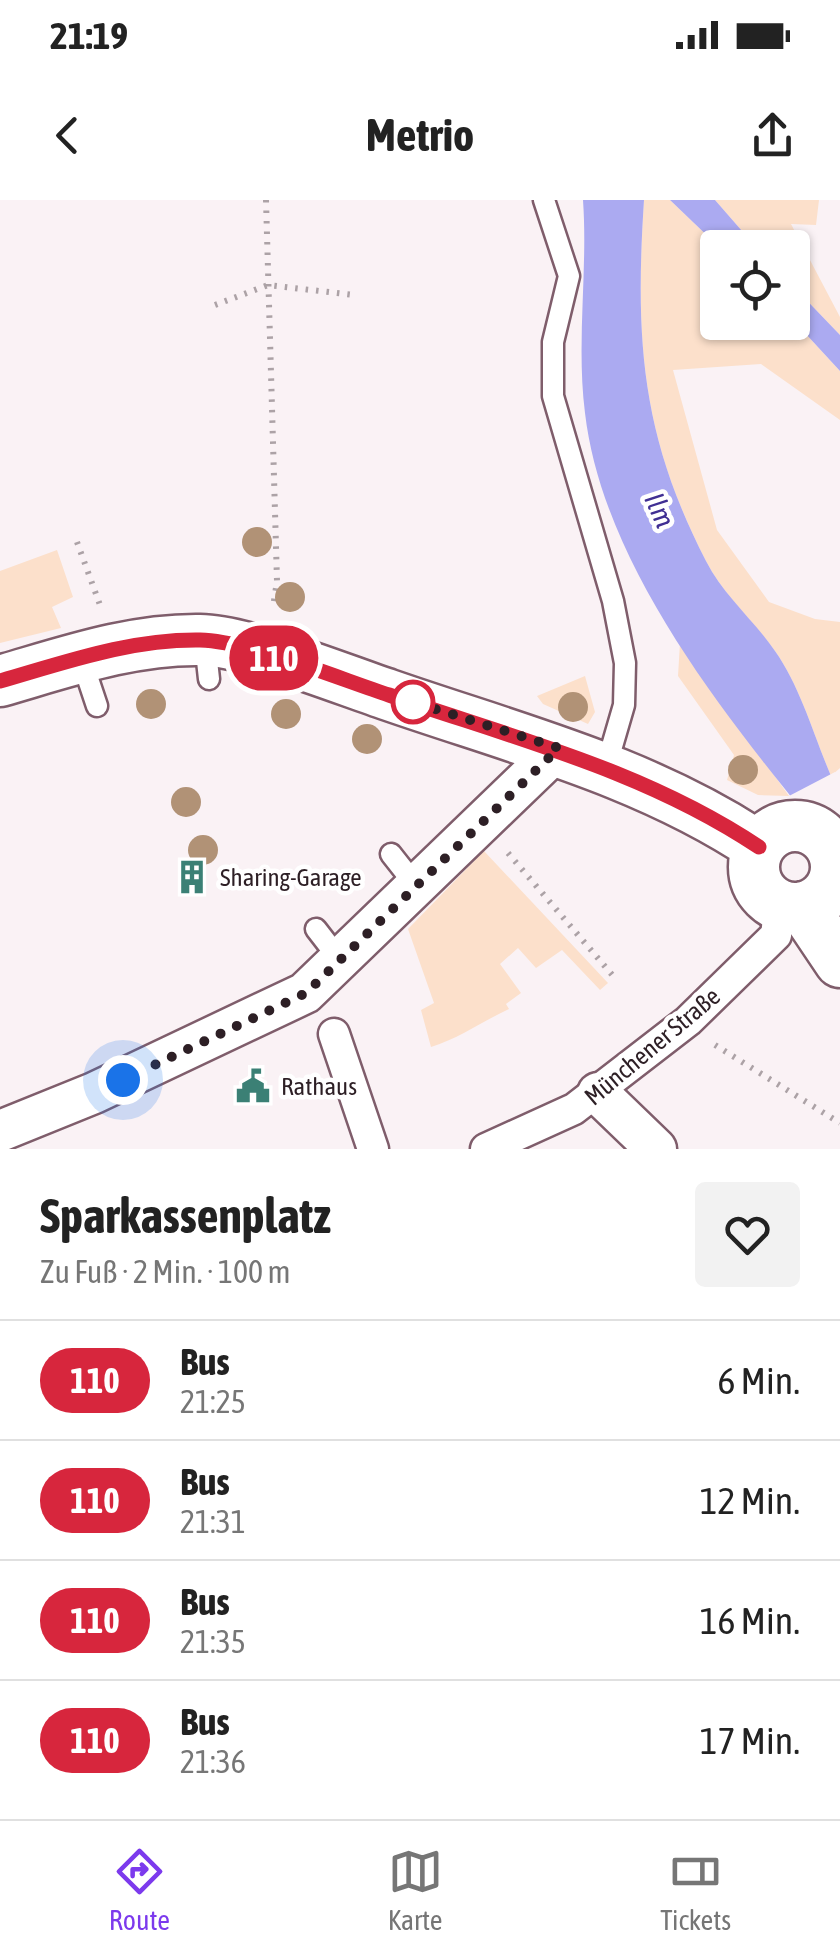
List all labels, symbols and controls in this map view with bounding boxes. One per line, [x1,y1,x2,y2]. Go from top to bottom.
text: 21:19 [50,14,128,57]
icon: back [40,108,95,163]
icon: share [745,108,800,163]
text: Metrio [366,109,474,161]
map controls [700,230,810,340]
button: locate [700,230,810,340]
water label: Ilm [638,488,682,532]
line badge: 110 [216,626,332,690]
text: 110 [249,638,299,678]
unlabelled marker [392,681,434,723]
building icon: Sharing-Garage [173,858,211,896]
place label: Sharing-Garage [220,863,361,891]
street label: Münchener Straße [579,982,725,1110]
your location [98,1055,148,1105]
public building icon: Rathaus [234,1067,272,1105]
place label: Rathaus [281,1072,357,1100]
button: heart [695,1182,800,1287]
text: Sparkassenplatz [40,1188,331,1243]
text: Zu Fuß · 2 Min. · 100 m [40,1253,291,1290]
text: Bus [180,1340,230,1383]
text: 6 Min. [718,1359,800,1402]
text: 110 [70,1360,120,1400]
text: 21:25 [180,1383,246,1420]
text: Bus [180,1460,230,1503]
text: 12 Min. [700,1479,800,1522]
text: 110 [70,1480,120,1520]
text: 21:31 [180,1503,246,1540]
text: Bus [180,1580,230,1623]
text: 16 Min. [700,1599,800,1642]
text: 110 [70,1600,120,1640]
text: 21:35 [180,1623,246,1660]
text: Bus [180,1700,230,1743]
text: 17 Min. [700,1719,800,1762]
text: 110 [70,1720,120,1760]
text: 21:36 [180,1743,246,1780]
tab: Route [109,1844,170,1936]
tab: Karte [388,1844,443,1936]
tab: Tickets [660,1844,731,1936]

